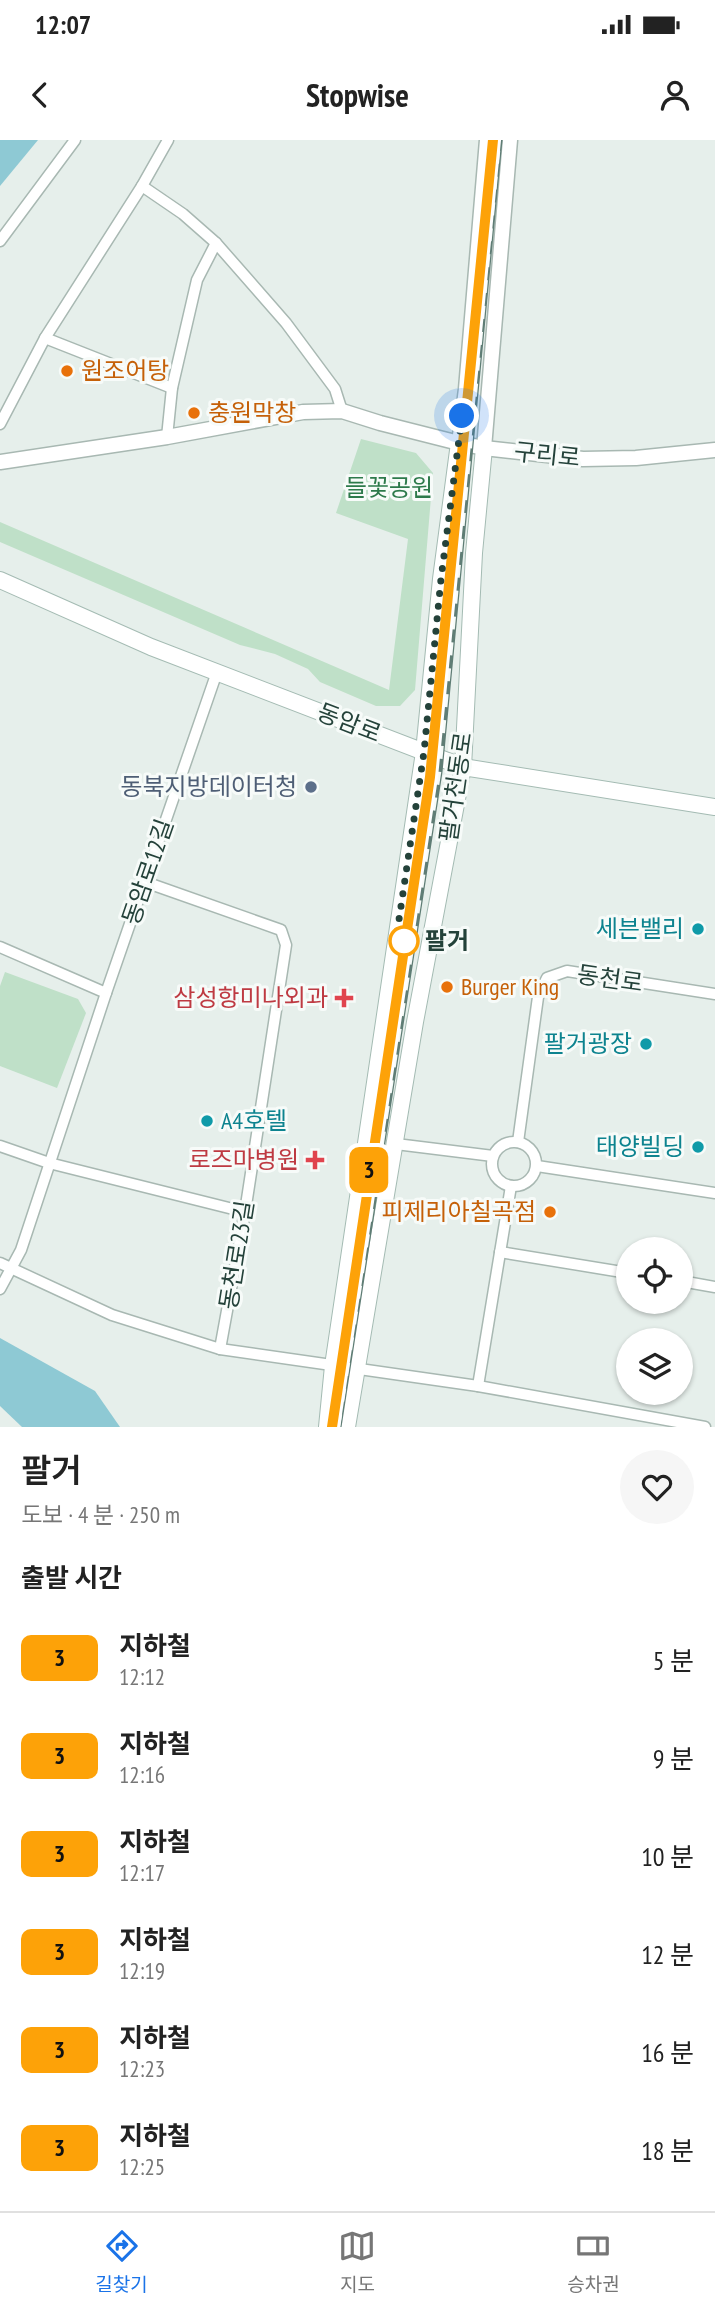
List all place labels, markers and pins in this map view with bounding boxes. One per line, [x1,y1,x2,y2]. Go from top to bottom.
place label: 원조어탕 [81,355,169,386]
marker: 원조어탕 [59,363,75,379]
place label: 충원막창 [208,397,296,428]
marker: 충원막창 [186,405,202,421]
place label: 동북지방데이터청 [120,771,297,802]
marker: 동북지방데이터청 [303,779,319,795]
place label: 세븐밸리 [596,913,684,944]
marker: 세븐밸리 [690,921,706,937]
place label: 팔거 [425,925,469,956]
marker: 팔거 [389,926,419,956]
place label: Burger King [461,971,559,1002]
marker: Burger King [439,979,455,995]
place label: 삼성항미나외과 [173,982,328,1013]
marker: 삼성항미나외과 [334,988,354,1008]
place label: 팔거광장 [544,1028,632,1059]
marker: 팔거광장 [638,1036,654,1052]
place label: A4호텔 [221,1105,287,1136]
marker: A4호텔 [199,1113,215,1129]
place label: 태양빌딩 [596,1131,684,1162]
marker: 태양빌딩 [690,1139,706,1155]
place label: 로즈마병원 [189,1144,299,1175]
marker: 로즈마병원 [305,1150,325,1170]
place label: 피제리아칠곡점 [381,1196,536,1227]
marker: 피제리아칠곡점 [542,1204,558,1220]

